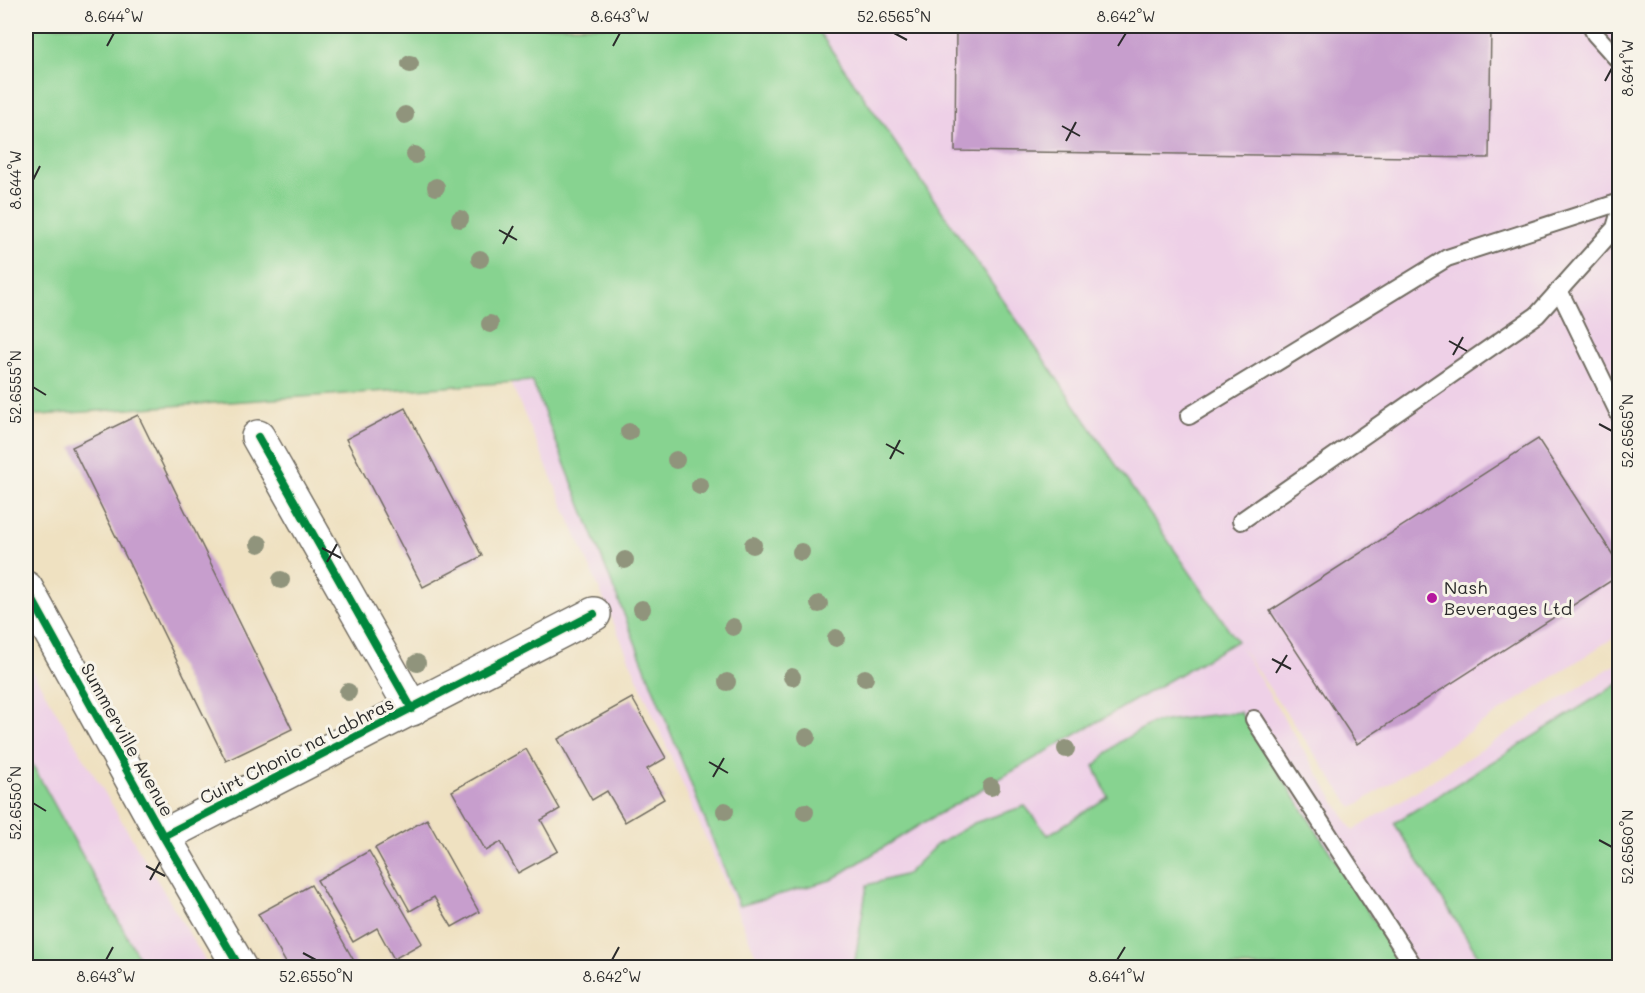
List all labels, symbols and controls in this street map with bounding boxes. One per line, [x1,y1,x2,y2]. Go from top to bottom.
text: 8.644°W [84,6,144,26]
text: 8.643°W [590,6,650,26]
text: 52.6565°N [857,6,931,26]
text: 8.642°W [1097,6,1155,26]
text: 8.641°W [1617,39,1637,97]
text: 8.644°W [5,150,25,210]
text: 52.6555°N [5,350,25,424]
text: 52.6565°N [1617,394,1637,468]
place label: Nash Beverages Ltd [1444,575,1572,620]
marker: Nash Beverages Ltd [1425,591,1439,605]
street label: Summerville Avenue [76,658,180,821]
street label: Cuirt Chonic na Labhras [195,691,398,810]
text: 52.6550°N [5,766,25,840]
text: 52.6560°N [1617,810,1637,884]
text: 8.643°W [76,966,136,986]
text: 52.6550°N [279,966,353,986]
text: 8.642°W [583,966,641,986]
text: 8.641°W [1088,966,1146,986]

